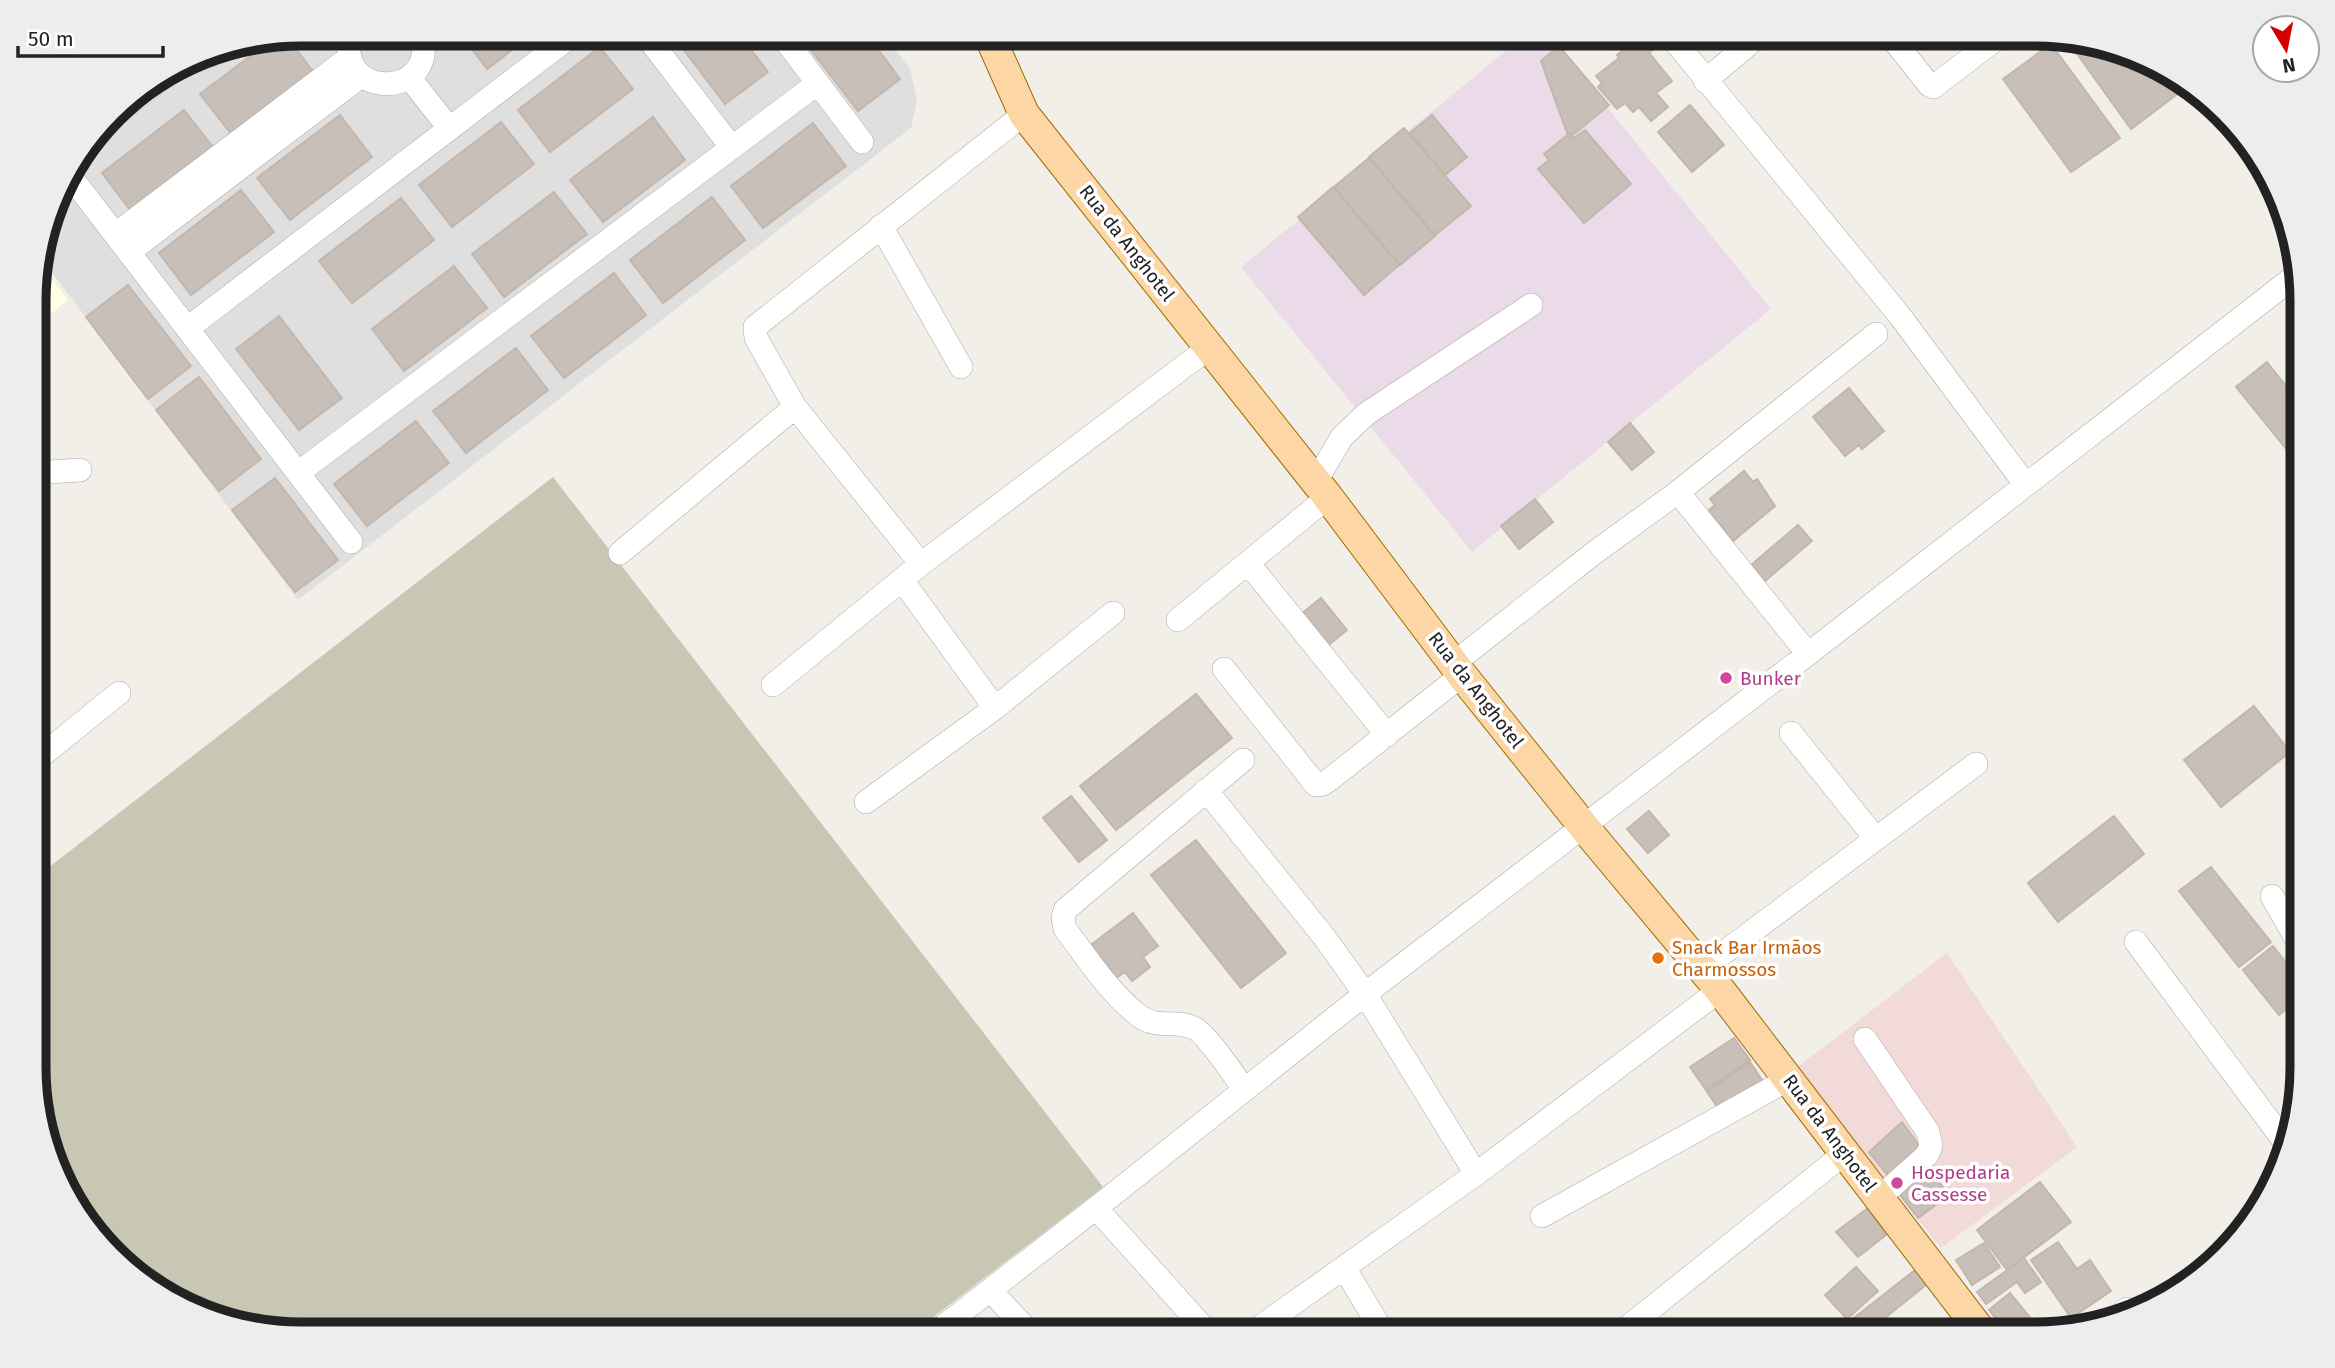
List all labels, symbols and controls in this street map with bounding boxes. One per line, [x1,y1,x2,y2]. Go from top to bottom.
scale bar [18,14,163,58]
north arrow [2251,14,2321,84]
text: 50 m [28,26,74,52]
text: N [2281,53,2297,78]
street label: Rua da Anghotel [1074,180,1180,306]
street label: Rua da Anghotel [1423,627,1529,753]
place label: Bunker [1740,667,1802,690]
marker: Bunker [1718,670,1734,686]
place label: Snack Bar Irmãos Charmossos [1672,936,1822,981]
marker: Snack Bar Irmãos Charmossos [1650,950,1666,966]
street label: Rua da Anghotel [1778,1070,1882,1197]
place label: Hospedaria Cassesse [1911,1161,2010,1206]
marker: Hospedaria Cassesse [1889,1175,1905,1191]

